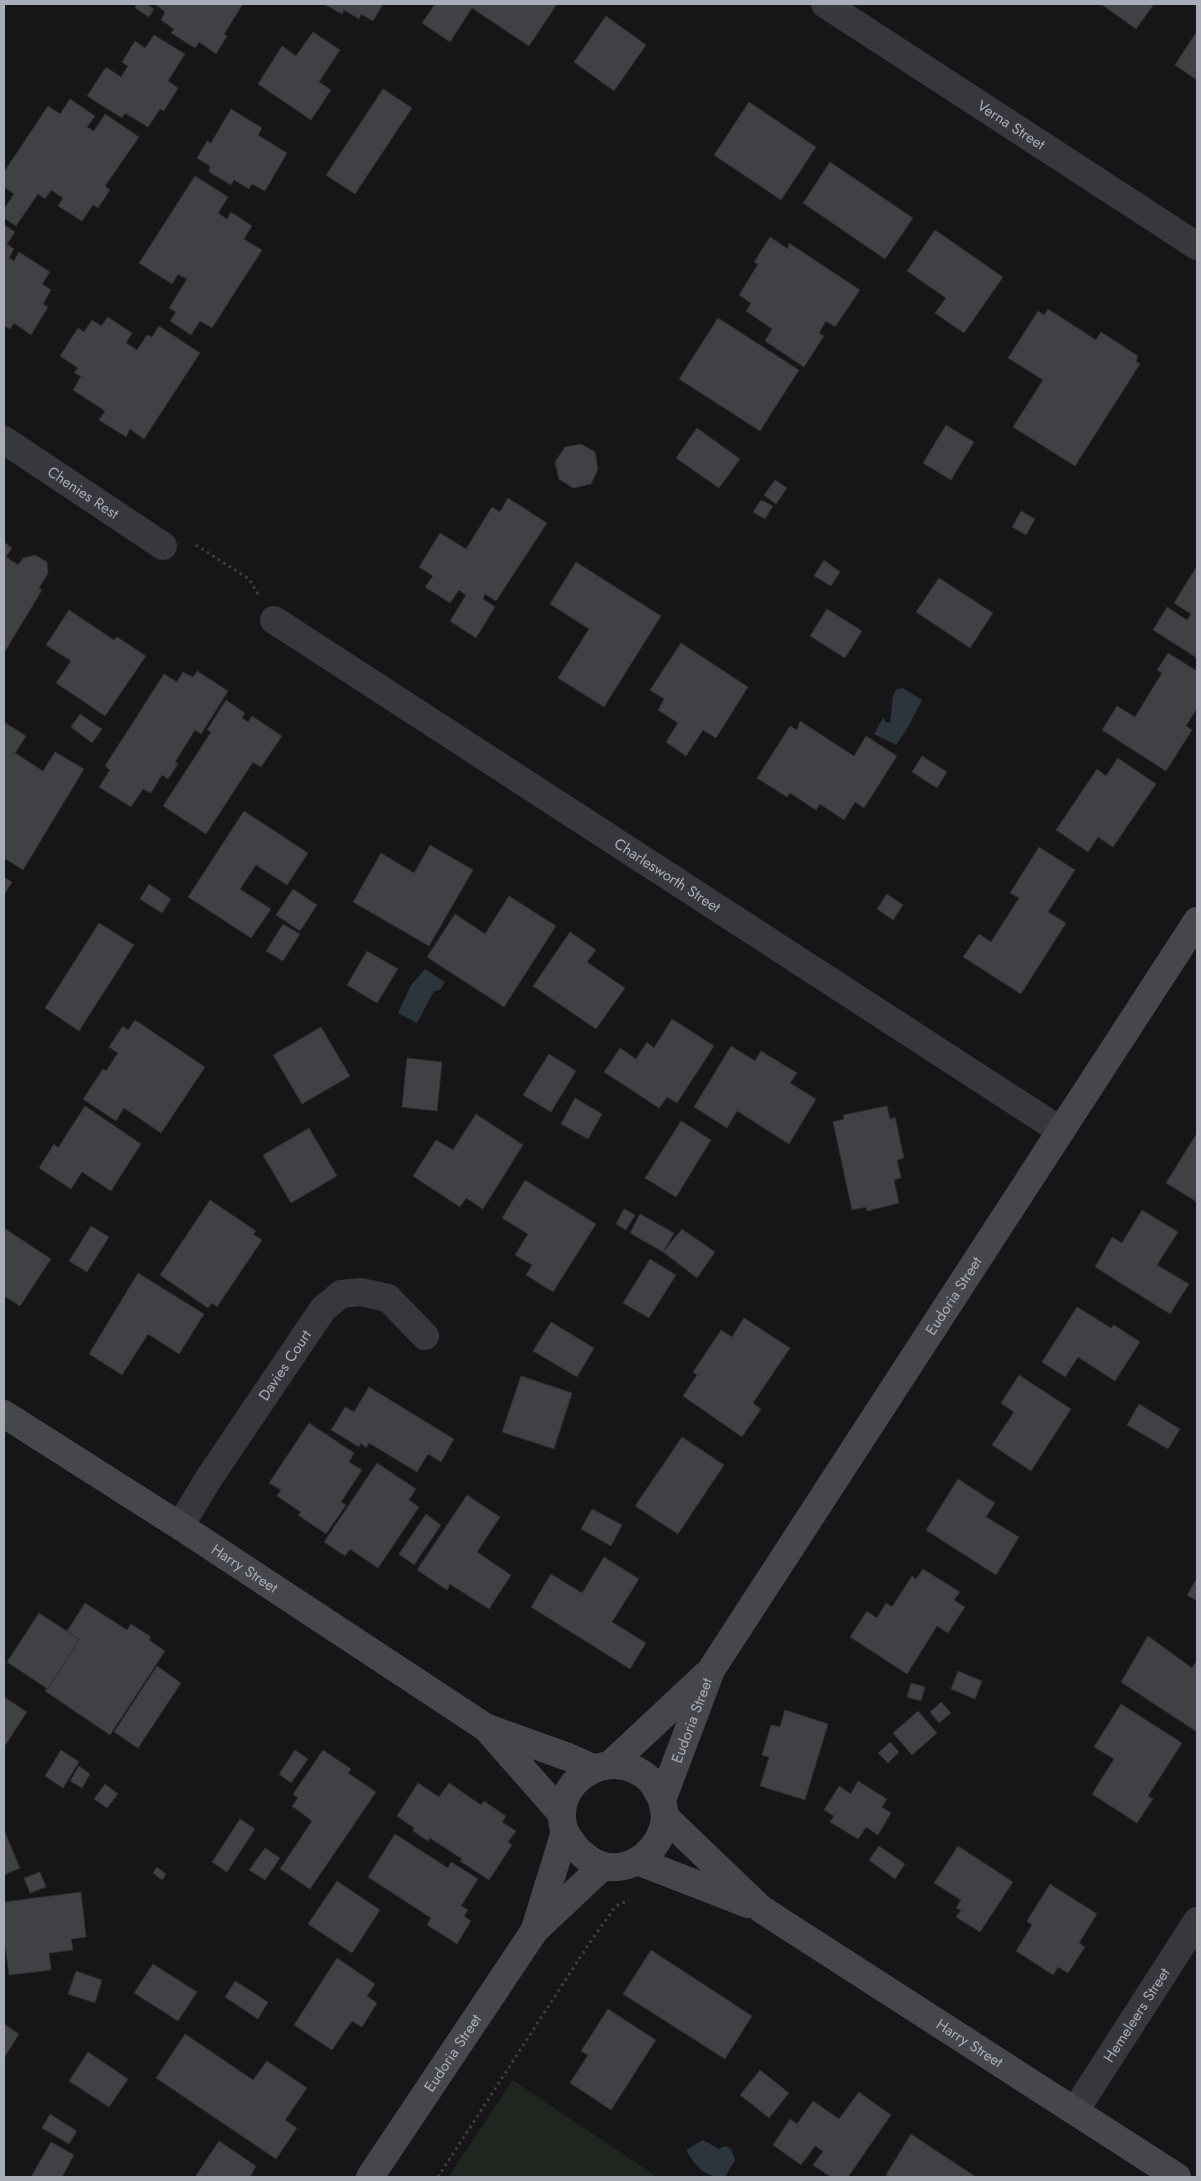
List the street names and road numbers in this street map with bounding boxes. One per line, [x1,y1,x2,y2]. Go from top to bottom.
street label: Verna Street [973,95,1050,156]
street label: Chenies Rest [43,461,124,525]
street label: Charlesworth Street [610,833,725,918]
street label: Eudoria Street [920,1252,988,1339]
street label: Davies Court [253,1325,317,1405]
street label: Harry Street [207,1539,283,1599]
street label: Eudoria Street [666,1674,718,1766]
street label: Hemeleers Street [1098,1963,1175,2067]
street label: Eudoria Street [419,2009,487,2096]
street label: Harry Street [932,2014,1008,2073]

